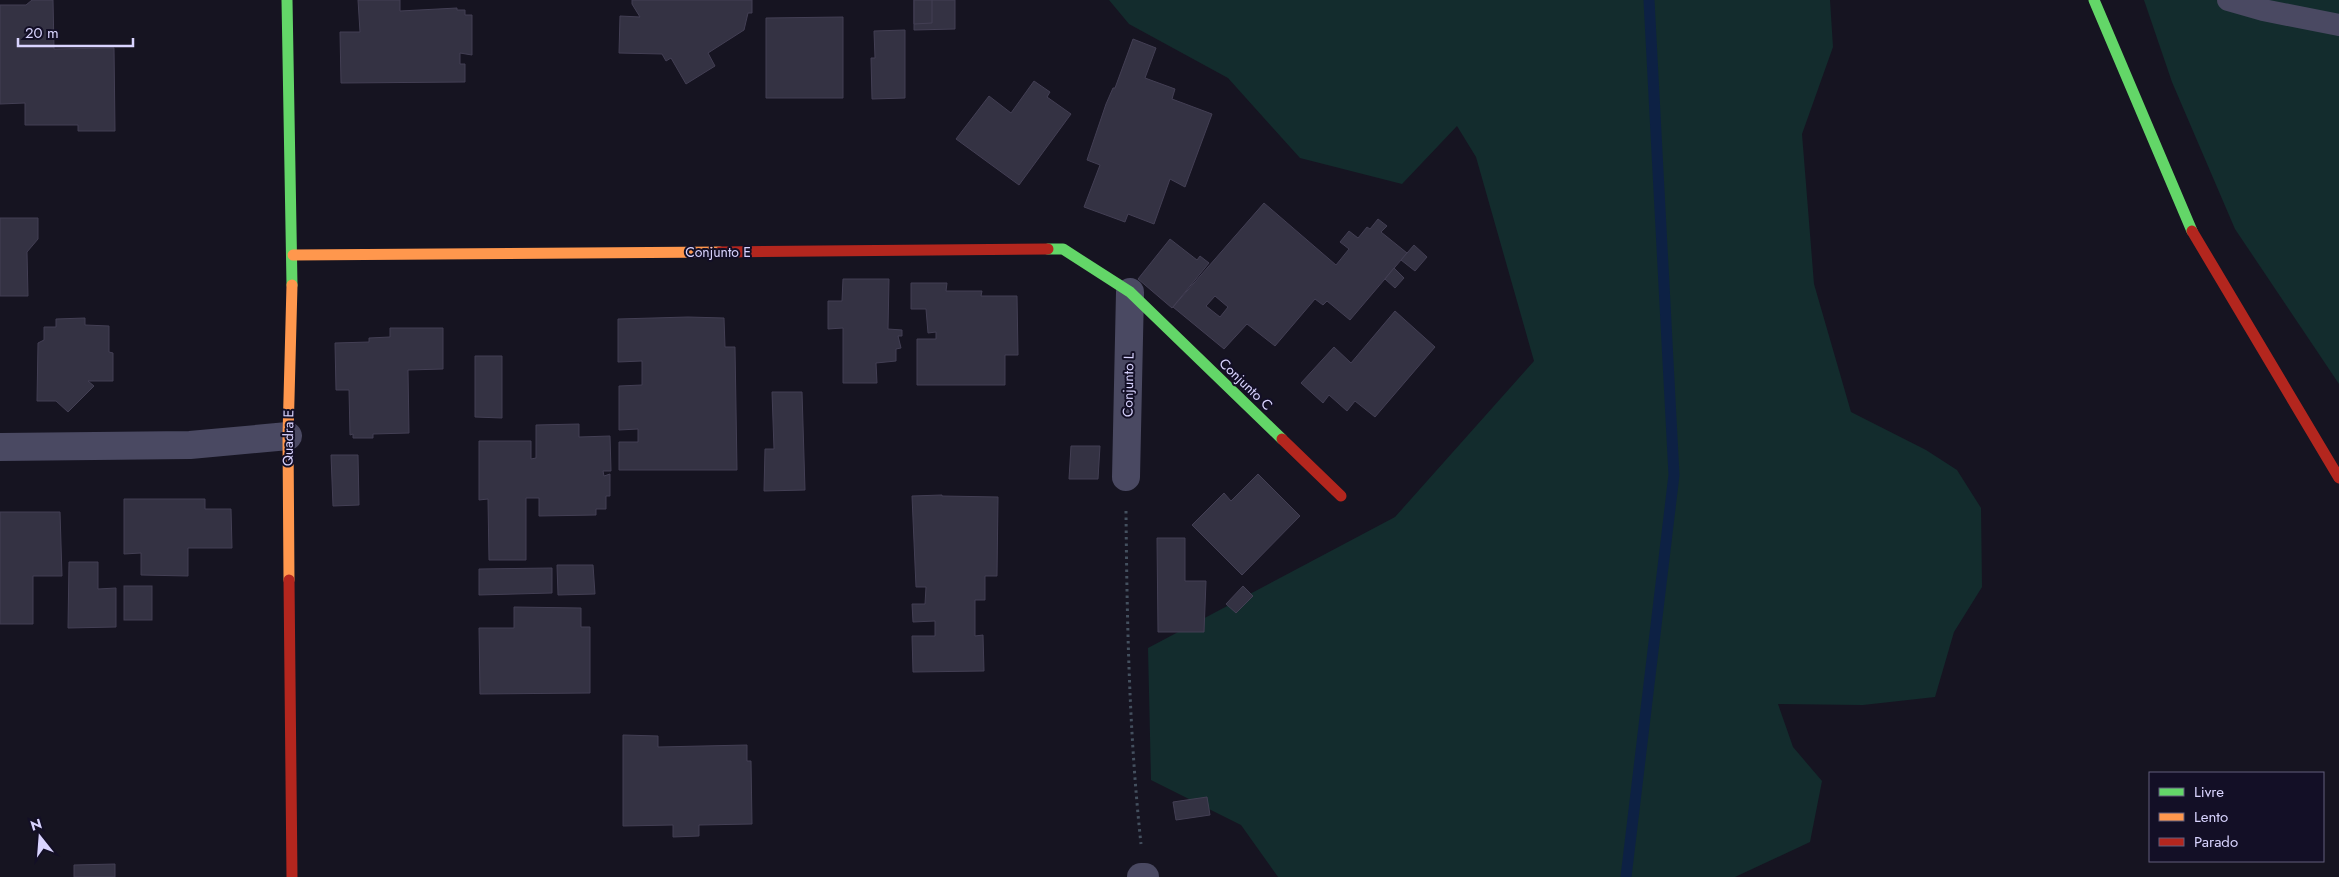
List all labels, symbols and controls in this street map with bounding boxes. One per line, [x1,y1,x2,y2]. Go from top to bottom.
scale bar [18,15,132,47]
text: 20 m [25,22,59,44]
street label: Conjunto E [685,242,751,262]
street label: Conjunto L [1117,352,1139,417]
street label: Conjunto C [1215,353,1277,415]
street label: Quadra E [278,410,298,466]
legend [2149,772,2324,862]
text: Livre [2194,781,2224,803]
text: Lento [2194,806,2228,828]
north arrow [15,812,65,862]
text: N [28,813,44,836]
text: Parado [2194,831,2238,853]

